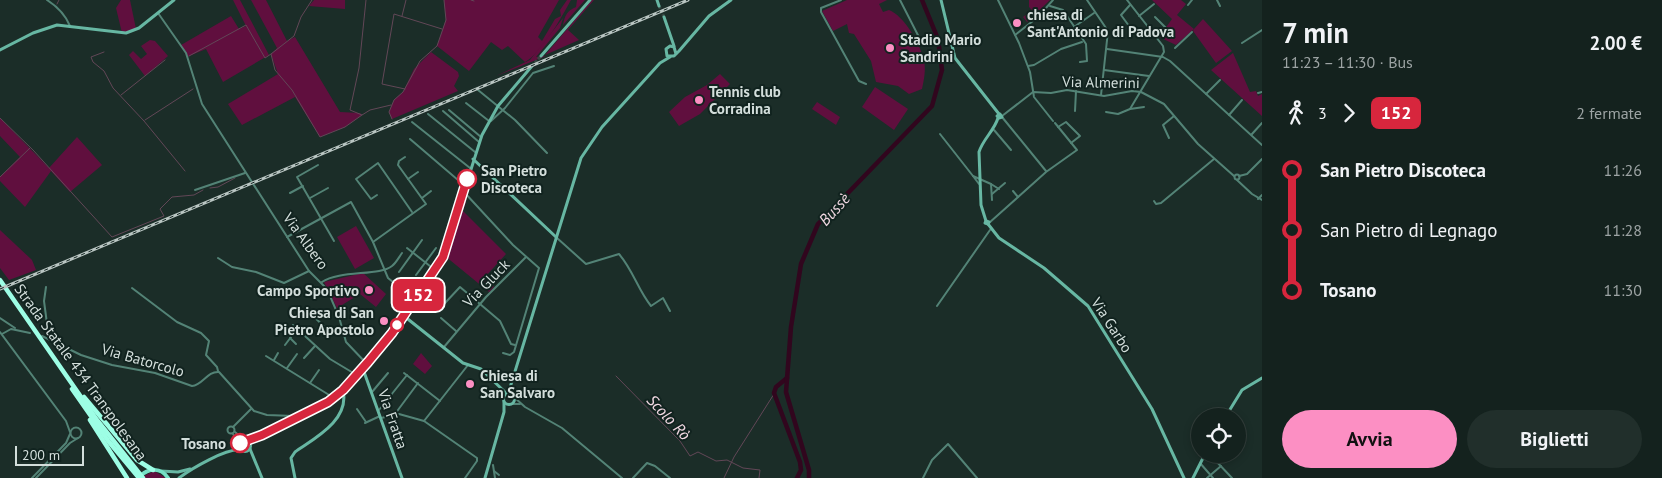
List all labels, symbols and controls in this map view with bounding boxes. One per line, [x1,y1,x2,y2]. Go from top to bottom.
place label: chiesa di Sant'Antonio di Padova [1027,5,1174,41]
text: 7 min [1282,14,1349,51]
marker: chiesa di Sant'Antonio di Padova [1011,17,1023,29]
place label: Stadio Mario Sandrini [900,30,981,66]
text: 2.00 € [1589,31,1642,55]
marker: Stadio Mario Sandrini [884,42,896,54]
text: 11:23 – 11:30 · Bus [1282,52,1413,72]
street label: Via Almerini [1061,72,1140,92]
place label: Tennis club Corradina [709,82,781,118]
marker: Tennis club Corradina [693,94,705,106]
icon: walk [1282,99,1310,127]
icon: forward [1335,99,1363,127]
text: 152 [1381,101,1411,124]
text: 3 [1318,103,1327,123]
text: 2 fermate [1576,103,1642,123]
text: San Pietro Discoteca [1320,158,1486,182]
text: 11:26 [1604,160,1642,180]
place label: San Pietro Discoteca [481,161,547,197]
marker: San Pietro Discoteca [457,169,477,189]
water label: Bussè [814,188,854,230]
street label: Via Albero [278,208,333,273]
text: San Pietro di Legnago [1320,218,1497,242]
text: 11:28 [1604,220,1642,240]
street label: Via Gluck [458,254,514,312]
text: Tosano [1320,278,1377,302]
line badge: 152 [389,279,447,311]
street label: Strada Statale 434 Transpolesana [11,280,151,464]
text: 11:30 [1604,280,1642,300]
place label: Campo Sportivo [257,281,359,300]
text: 152 [403,283,433,306]
marker: Campo Sportivo [363,284,375,296]
street label: Via Garbo [1087,293,1137,356]
place label: Chiesa di San Pietro Apostolo [275,303,374,339]
marker: Chiesa di San Pietro Apostolo [378,315,390,327]
unlabelled marker [390,318,404,332]
street label: Via Batorcolo [98,339,187,381]
place label: Chiesa di San Salvaro [480,366,555,402]
marker: Chiesa di San Salvaro [464,378,476,390]
street label: Via Fratta [374,386,412,451]
water label: Scolo Rò [643,390,695,444]
map controls [1191,408,1246,463]
button: locate [1191,408,1246,463]
button: Avvia [1282,410,1457,468]
button: Biglietti [1467,410,1642,468]
marker: Tosano [230,433,250,453]
place label: Tosano [181,434,226,453]
scale bar [15,443,84,466]
text: 200 m [22,446,60,464]

